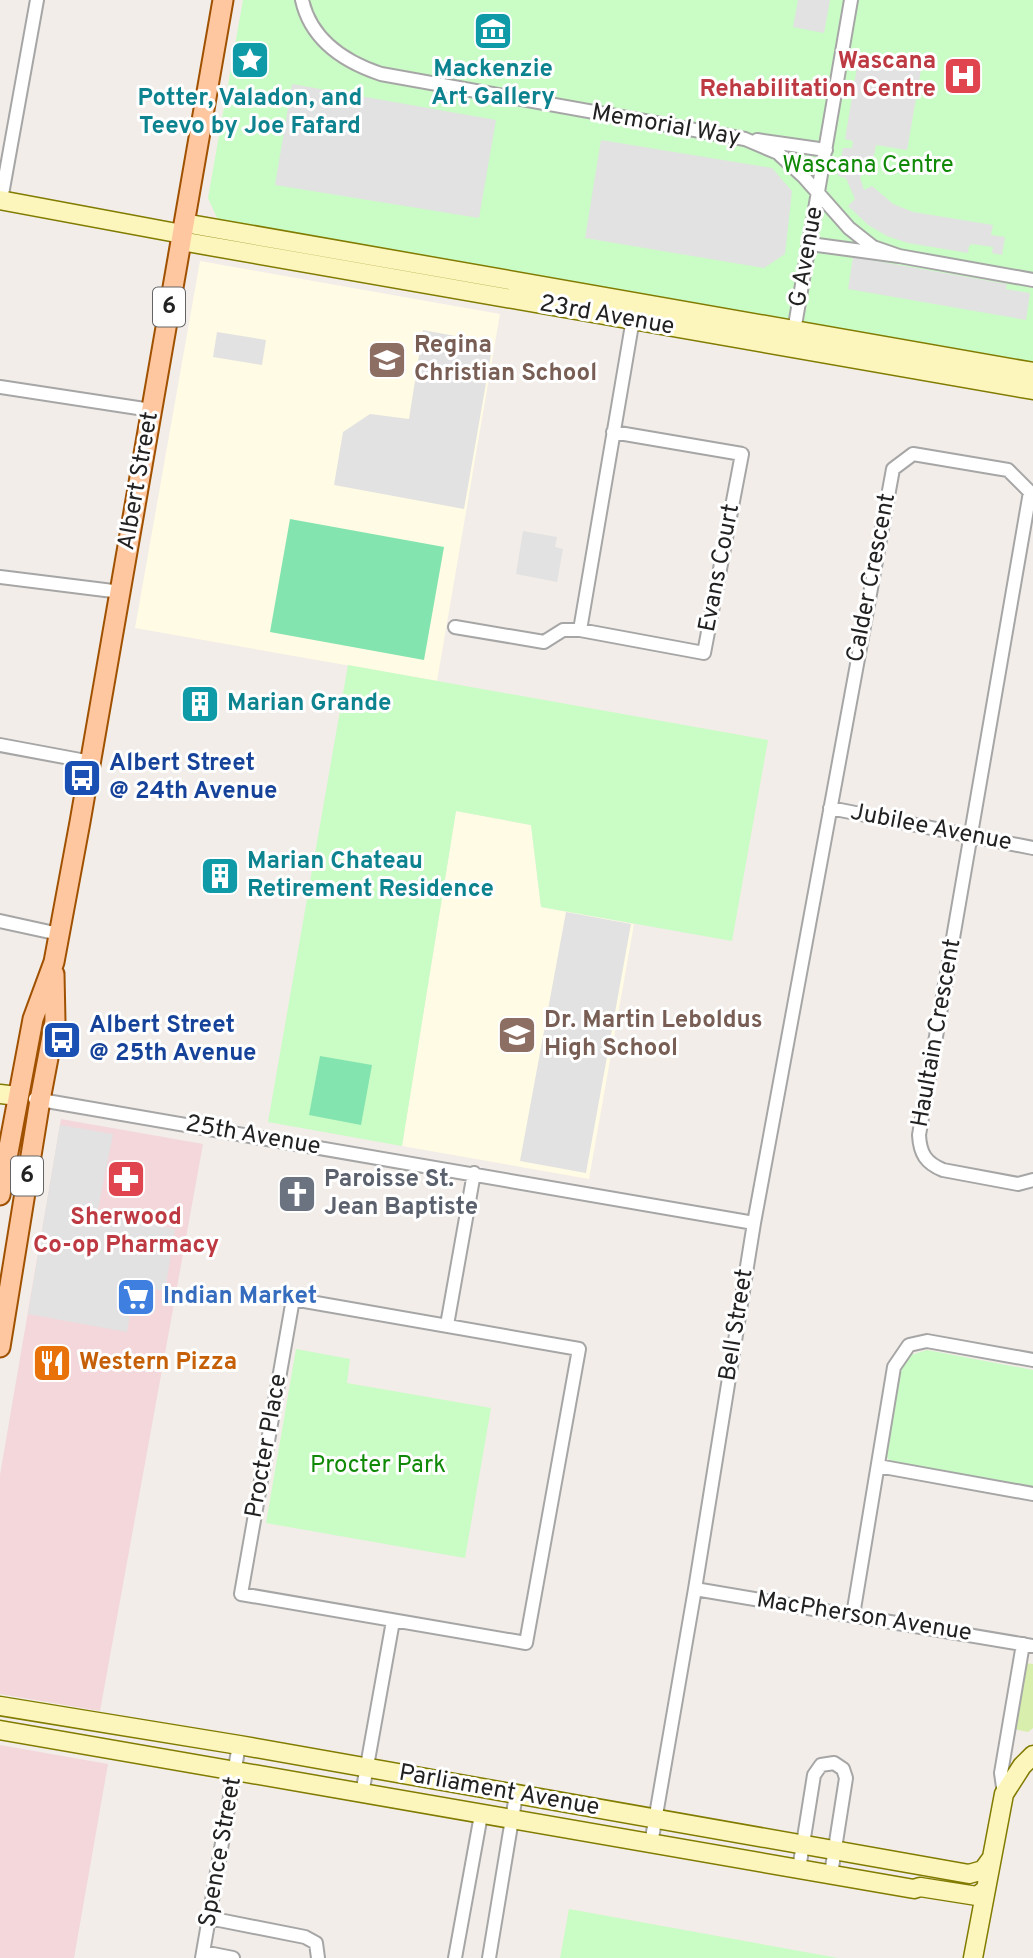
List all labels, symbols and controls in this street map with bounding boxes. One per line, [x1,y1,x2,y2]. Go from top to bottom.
museum icon: Mackenzie Art Gallery [472,10,514,52]
place icon: Potter, Valadon, and Teevo by Joe Fafard [229,39,271,81]
place label: Wascana Rehabilitation Centre [699,47,936,105]
place label: Mackenzie Art Gallery [431,55,555,113]
hospital icon: Wascana Rehabilitation Centre [942,55,984,97]
place label: Potter, Valadon, and Teevo by Joe Fafard [138,84,362,142]
street label: Memorial Way [589,98,743,154]
park label: Wascana Centre [782,151,954,181]
street label: G Avenue [783,204,831,310]
road number: 6 [153,288,185,326]
street label: 23rd Avenue [537,289,677,343]
place label: Regina Christian School [414,331,597,389]
school or university icon: Regina Christian School [366,339,408,381]
street label: Albert Street [112,409,166,553]
street label: Calder Crescent [841,491,903,665]
street label: Evans Court [693,501,747,635]
building icon: Marian Grande [179,683,221,725]
place label: Marian Grande [227,689,392,719]
place label: Albert Street @ 24th Avenue [109,749,277,807]
bus stop icon: Albert Street @ 24th Avenue [61,757,103,799]
street label: Jubilee Avenue [848,798,1014,858]
place label: Marian Chateau Retirement Residence [247,847,494,905]
building icon: Marian Chateau Retirement Residence [199,855,241,897]
street label: Haultain Crescent [906,936,968,1130]
place label: Dr. Martin Leboldus High School [544,1006,763,1064]
place label: Albert Street @ 25th Avenue [89,1011,257,1069]
school or university icon: Dr. Martin Leboldus High School [496,1014,538,1056]
bus stop icon: Albert Street @ 25th Avenue [41,1019,83,1061]
street label: 25th Avenue [183,1109,323,1163]
road number: 6 [11,1156,43,1196]
pharmacy icon: Sherwood Co-op Pharmacy [105,1158,147,1200]
place label: Paroisse St. Jean Baptiste [324,1165,478,1223]
church icon: Paroisse St. Jean Baptiste [276,1173,318,1215]
place label: Sherwood Co-op Pharmacy [33,1203,219,1261]
street label: Bell Street [713,1267,761,1383]
supermarket icon: Indian Market [115,1276,157,1318]
place label: Indian Market [163,1282,317,1312]
restaurant icon: Western Pizza [31,1342,73,1384]
place label: Western Pizza [79,1348,237,1378]
street label: Procter Place [240,1372,294,1520]
park label: Procter Park [310,1451,446,1481]
street label: MacPherson Avenue [754,1585,974,1649]
street label: Parliament Avenue [396,1759,602,1823]
street label: Spence Street [193,1774,249,1930]

